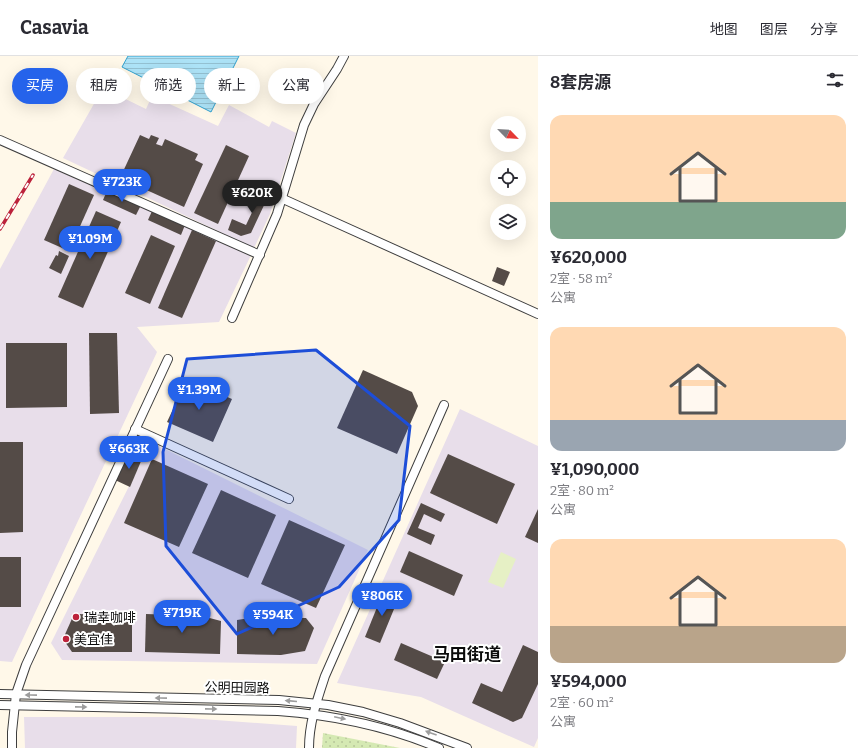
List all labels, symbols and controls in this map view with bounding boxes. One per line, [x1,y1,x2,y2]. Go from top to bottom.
text: Casavia [20,16,89,39]
text: 地图 [710,21,738,38]
text: 图层 [760,21,788,38]
text: 分享 [810,21,838,38]
chip: 买房 [12,68,68,104]
chip: 租房 [76,68,132,104]
chip: 筛选 [140,68,196,104]
chip: 新上 [204,68,260,104]
chip: 公寓 [268,68,324,104]
icon: filters [824,69,846,91]
text: 8套房源 [550,72,611,93]
north arrow [490,116,526,152]
map controls [490,116,526,240]
icon: home [662,141,734,213]
button: locate [490,160,526,196]
pin: ¥723K [94,169,150,203]
text: ¥723K [102,174,142,189]
pin: ¥620K [224,180,280,214]
text: ¥620K [231,185,273,200]
button: layers [490,204,526,240]
pin: ¥1.09M [57,226,123,260]
text: ¥1.09M [68,231,112,246]
text: ¥620,000 [550,247,627,268]
text: 2室 · 58 m² [550,271,612,286]
text: 公寓 [550,290,576,305]
icon: home [662,353,734,425]
pin: ¥1.39M [166,377,232,411]
text: ¥1.39M [177,382,221,397]
pin: ¥663K [101,436,157,470]
text: ¥663K [109,441,149,456]
text: ¥1,090,000 [550,459,639,480]
text: 2室 · 80 m² [550,483,614,498]
text: 公寓 [550,502,576,517]
icon: home [662,565,734,637]
pin: ¥806K [354,583,410,617]
text: ¥806K [361,588,403,603]
pin: ¥719K [154,600,210,634]
pin: ¥594K [245,602,301,636]
text: ¥719K [163,605,201,620]
text: ¥594K [253,607,293,622]
place label: 瑞幸咖啡 [84,610,136,625]
marker: 瑞幸咖啡 [71,612,81,622]
place label: 美宜佳 [74,632,113,647]
marker: 美宜佳 [61,634,71,644]
district label: 马田街道 [433,644,501,665]
text: ¥594,000 [550,671,627,692]
street label: 公明田园路 [204,679,270,696]
one-way arrow [25,691,37,698]
one-way arrow [154,695,167,701]
text: 2室 · 60 m² [550,695,614,710]
one-way arrow [285,698,297,705]
one-way arrow [75,704,88,710]
one-way arrow [205,706,218,712]
text: 公寓 [550,714,576,729]
one-way arrow [334,716,347,722]
one-way arrow [424,730,436,736]

